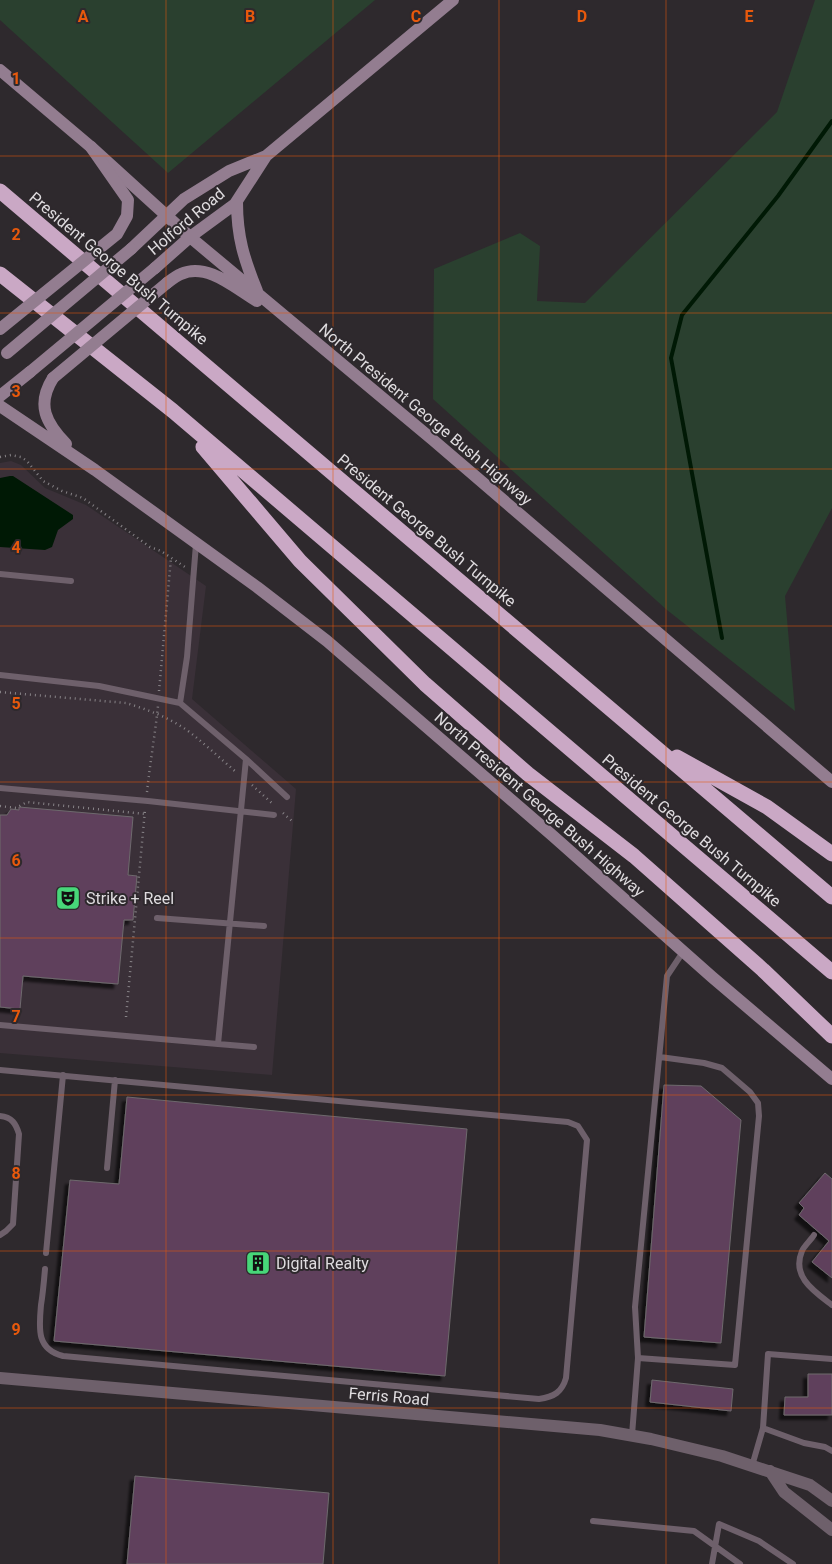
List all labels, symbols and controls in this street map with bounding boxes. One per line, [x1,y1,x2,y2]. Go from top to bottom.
text: A [78,7,89,26]
text: B [245,7,255,26]
text: C [411,7,421,26]
text: D [577,7,587,26]
text: E [745,7,754,26]
text: 1 [11,69,21,88]
street label: Holford Road [144,184,228,259]
street label: President George Bush Turnpike [25,188,212,349]
text: 2 [11,225,21,244]
street label: North President George Bush Highway [315,320,536,509]
text: 3 [11,382,21,401]
street label: President George Bush Turnpike [333,450,520,611]
text: 4 [11,538,21,557]
text: 5 [11,694,21,713]
street label: North President George Bush Highway [431,708,649,901]
street label: President George Bush Turnpike [598,750,785,911]
text: 6 [11,851,21,870]
theatre icon: Strike + Reel [55,885,81,911]
place label: Strike + Reel [86,889,174,908]
text: 7 [11,1007,21,1026]
text: 8 [11,1164,21,1183]
building icon: Digital Realty [245,1250,271,1276]
place label: Digital Realty [276,1254,369,1273]
text: 9 [11,1320,21,1339]
street label: Ferris Road [348,1384,430,1409]

